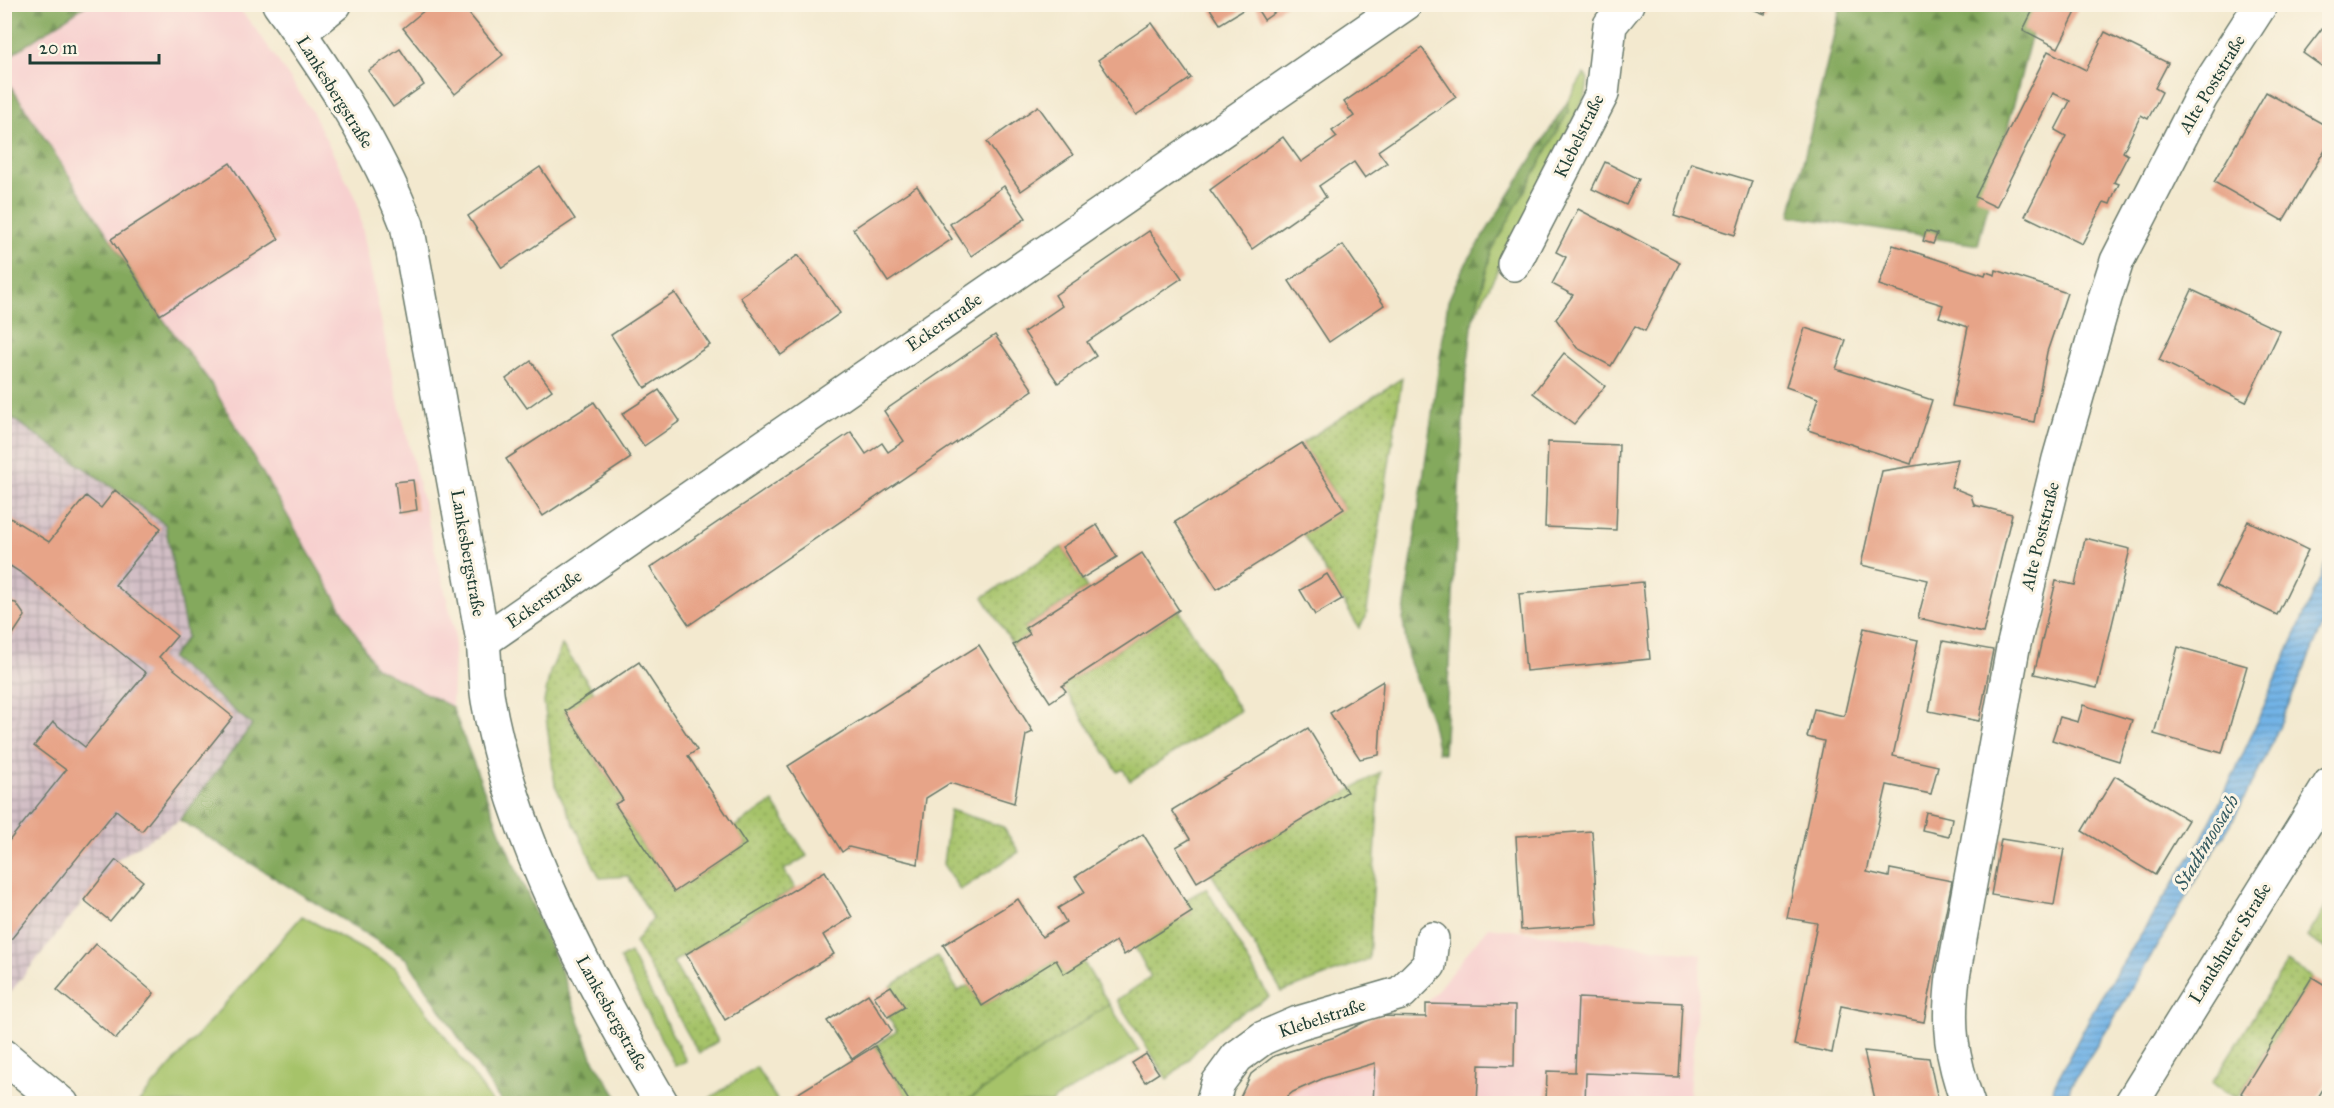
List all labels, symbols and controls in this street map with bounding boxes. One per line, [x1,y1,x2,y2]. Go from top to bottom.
scale bar [30,27,159,65]
street label: Alte Poststraße [2174,31,2250,138]
street label: Lankesbergstraße [291,32,378,153]
text: 20 m [39,37,77,59]
street label: Klebelstraße [1549,91,1609,181]
street label: Eckerstraße [902,288,986,356]
street label: Alte Poststraße [2016,480,2064,593]
street label: Lankesbergstraße [445,488,490,618]
street label: Eckerstraße [502,565,586,633]
water label: Stadtmoosach [2168,790,2244,895]
street label: Landshuter Straße [2184,879,2276,1007]
street label: Lankesbergstraße [570,952,653,1075]
street label: Klebelstraße [1276,994,1368,1042]

